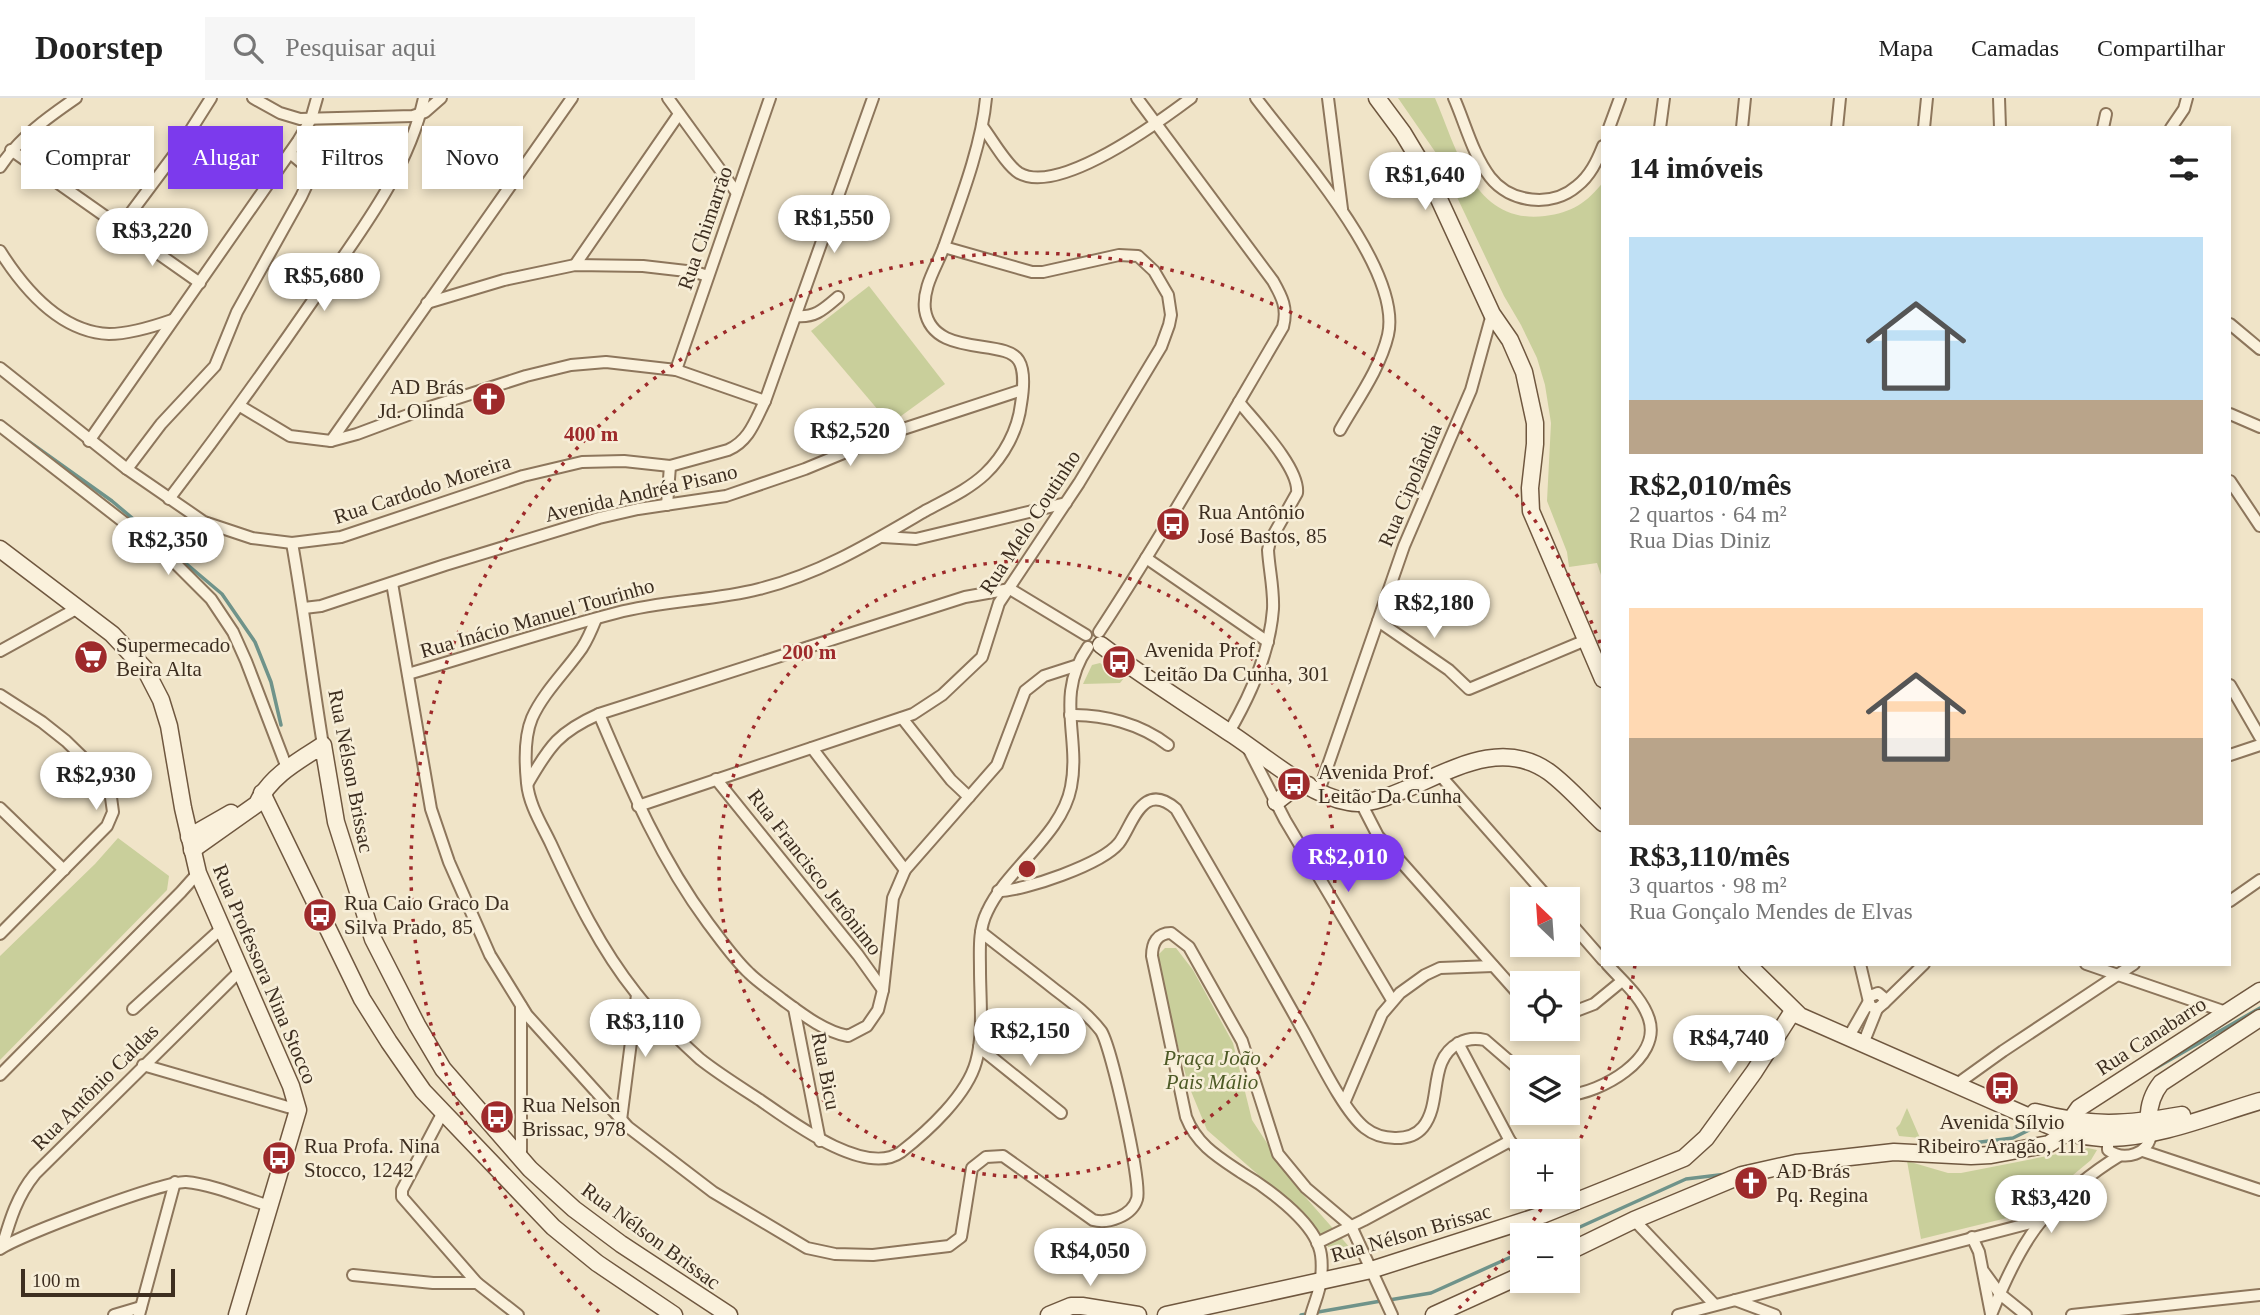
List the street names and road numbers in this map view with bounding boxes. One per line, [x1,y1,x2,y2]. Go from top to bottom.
street label: Rua Chimarrão [673,163,737,293]
street label: Rua Cipolândia [1373,419,1447,550]
street label: Rua Melo Coutinho [975,446,1085,598]
street label: Rua Cardodo Moreira [331,449,514,529]
street label: Avenida Andréa Pisano [542,459,740,527]
street label: Rua Inácio Manuel Tourinho [417,573,657,663]
street label: Rua Nélson Brissac [323,687,379,855]
street label: Rua Francisco Jerônimo [743,784,887,960]
street label: Rua Professora Nina Stocco [208,861,322,1087]
street label: Rua Canabarro [2091,991,2211,1081]
street label: Rua Antônio Caldas [27,1019,163,1155]
street label: Rua Bicu [807,1030,845,1112]
street label: Rua Nélson Brissac [577,1178,725,1294]
street label: Rua Nélson Brissac [1328,1199,1494,1267]

